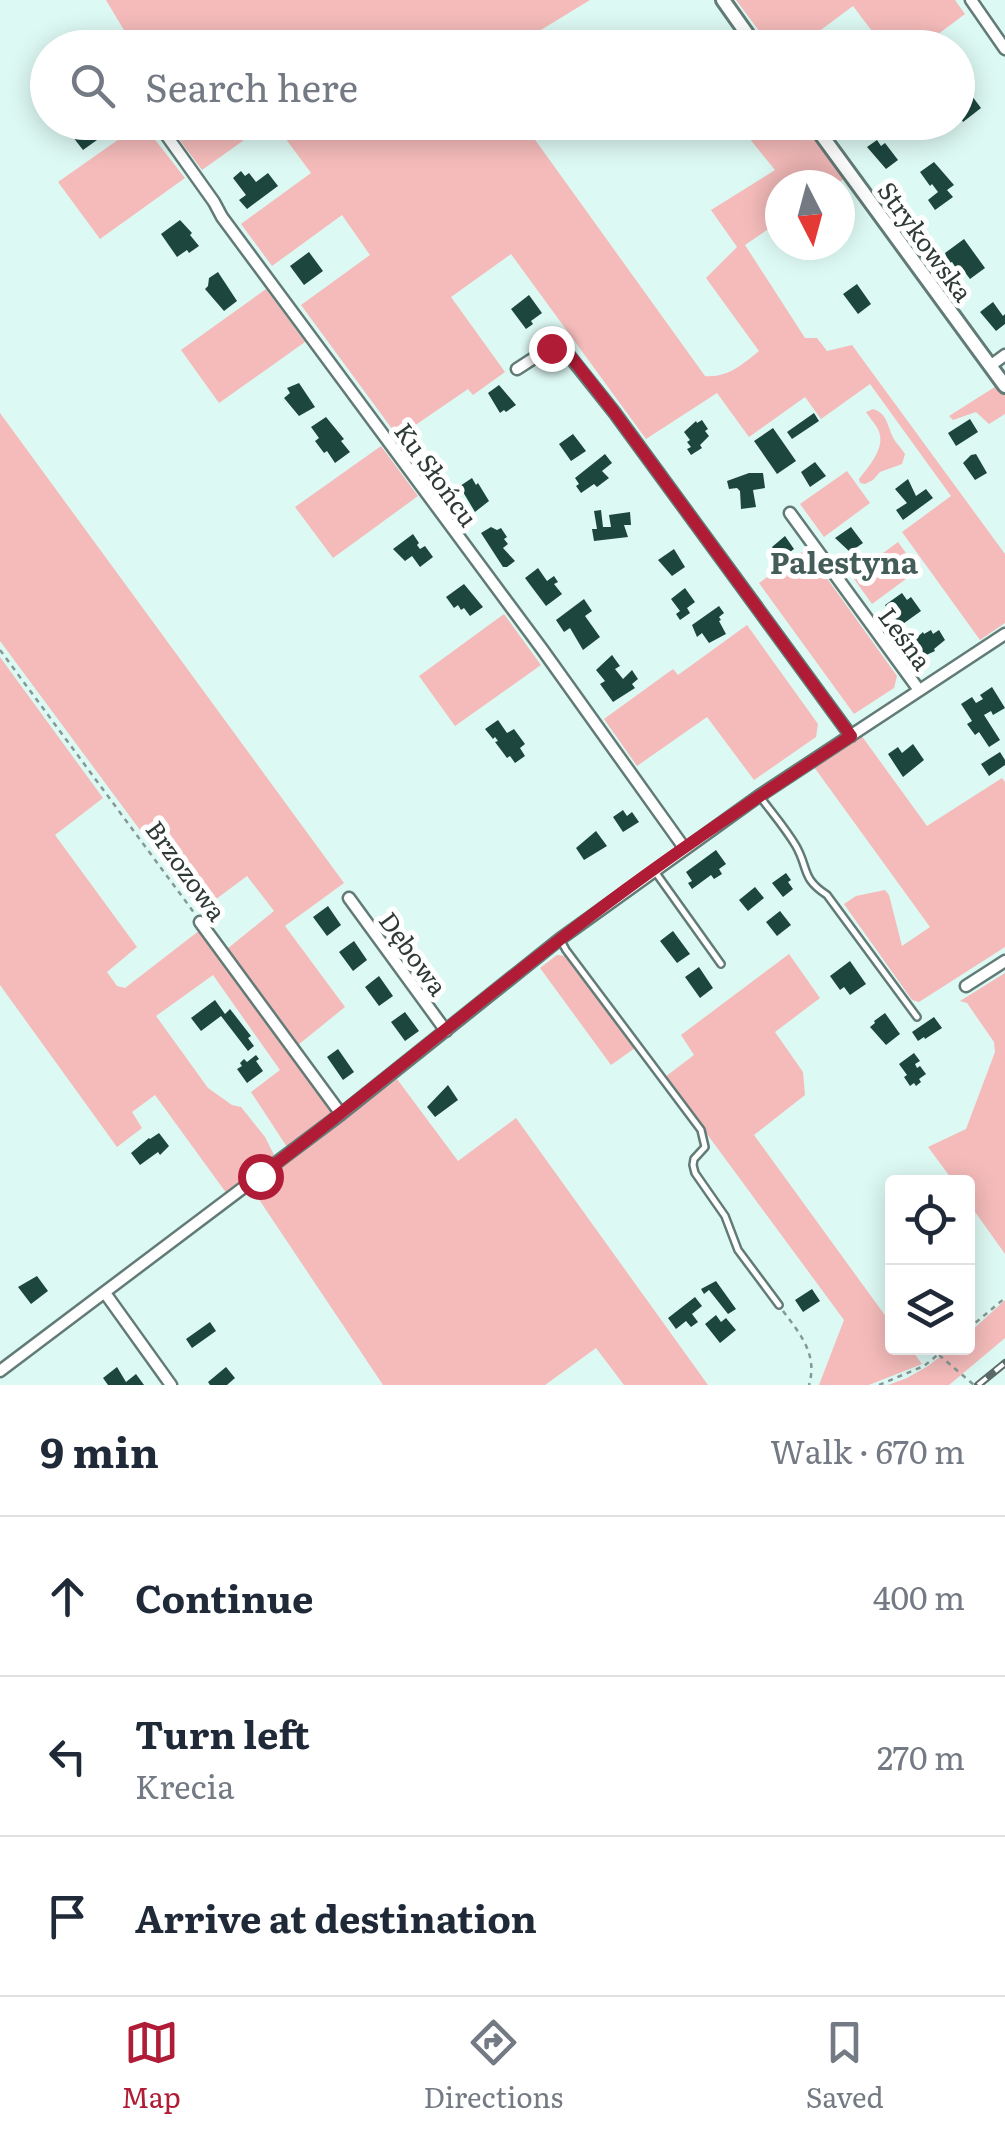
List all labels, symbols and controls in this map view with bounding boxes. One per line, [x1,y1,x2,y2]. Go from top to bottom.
search box [30,30,975,140]
text: Search here [145,57,358,114]
icon: search [65,58,120,113]
north arrow [765,170,855,260]
street label: Strykowska [870,173,983,309]
route end [529,326,575,372]
street label: Ku Słońcu [387,414,488,534]
district label: Palestyna [770,539,919,583]
street label: Leśna [871,599,942,678]
street label: Brzozowa [138,812,236,928]
street label: Dębowa [371,903,457,1003]
route start [238,1154,284,1200]
map controls [885,1175,975,1355]
button: locate [885,1175,975,1265]
button: layers [885,1265,975,1355]
text: 9 min [40,1419,159,1481]
text: Walk · 670 m [770,1426,965,1474]
text: Continue [135,1568,313,1625]
icon: ahead [40,1569,95,1624]
text: 400 m [873,1572,965,1620]
text: Turn left [135,1704,310,1761]
icon: left [40,1729,95,1784]
text: 270 m [877,1732,965,1780]
text: Krecia [135,1761,234,1809]
text: Arrive at destination [135,1888,537,1945]
icon: arrive [40,1889,95,1944]
tab: Map [121,2015,181,2117]
tab: Directions [423,2015,563,2117]
tab: Saved [806,2015,884,2117]

